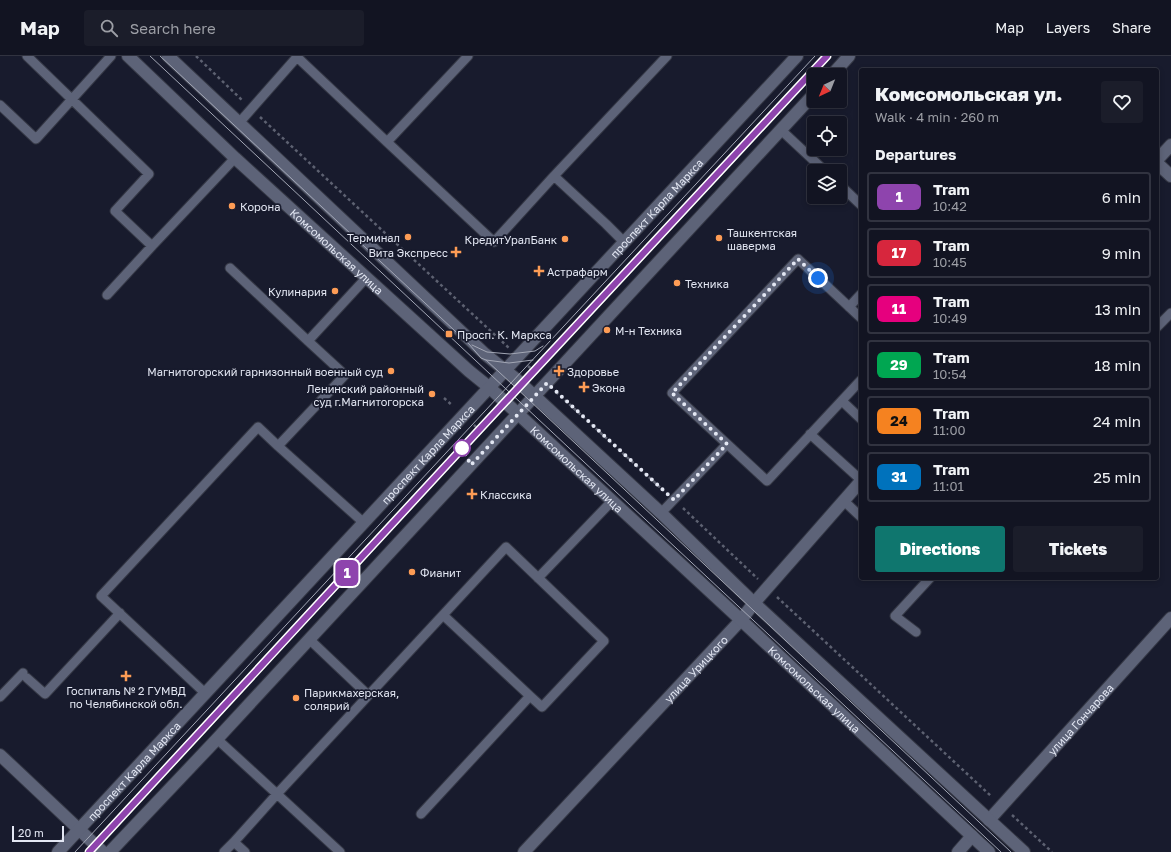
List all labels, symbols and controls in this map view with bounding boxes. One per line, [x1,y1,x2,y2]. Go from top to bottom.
search box [84,10,364,46]
text: Map [20,16,60,39]
icon: search [98,17,120,39]
text: Search here [130,19,216,37]
text: Map [995,19,1024,36]
text: Layers [1046,19,1090,36]
text: Share [1112,19,1151,36]
north arrow [807,68,847,108]
map controls [807,68,847,204]
button: heart [1101,81,1143,123]
text: Комсомольская ул. [875,82,1062,105]
text: Walk · 4 min · 260 m [875,109,999,125]
button: locate [807,116,847,156]
text: Departures [875,145,956,163]
street label: проспект Карла Маркса [607,156,705,260]
button: layers [807,164,847,204]
text: Tram [933,180,970,198]
text: 1 [895,188,903,205]
text: 6 min [1102,188,1141,206]
text: 10:42 [933,198,967,214]
place label: Корона [240,200,280,213]
marker: Корона [227,201,237,211]
street label: Комсомольская улица [288,205,386,297]
place label: Ташкентская шаверма [727,226,797,252]
place label: Терминал [347,231,400,244]
marker: Терминал [403,232,413,242]
place label: КредитУралБанк [465,233,558,246]
marker: Ташкентская шаверма [714,233,724,243]
marker: КредитУралБанк [560,234,570,244]
text: Tram [933,236,970,254]
text: 17 [892,244,906,261]
text: 9 min [1102,244,1141,262]
place label: Вита Экспресс [368,246,448,259]
marker: Вита Экспресс [451,247,461,257]
text: 10:45 [933,254,967,270]
place label: Астрафарм [547,265,608,278]
marker: Астрафарм [534,266,544,276]
your location [808,268,828,288]
place label: Техника [685,277,729,290]
marker: Техника [672,278,682,288]
place label: Кулинария [268,285,327,298]
marker: Кулинария [330,286,340,296]
text: Tram [933,292,970,310]
text: 11 [892,300,906,317]
text: 13 min [1095,300,1141,318]
text: 10:49 [933,310,967,326]
place label: М-н Техника [615,324,682,337]
marker: М-н Техника [602,325,612,335]
place label: Просп. К. Маркса [457,328,552,341]
marker: Просп. К. Маркса [444,329,454,339]
text: Tram [933,348,970,366]
text: 29 [890,356,908,373]
text: 18 min [1094,356,1141,374]
place label: Магнитогорский гарнизонный военный суд [147,365,383,378]
place label: Здоровье [567,365,619,378]
marker: Магнитогорский гарнизонный военный суд [386,366,396,376]
marker: Здоровье [554,366,564,376]
text: 10:54 [933,366,967,382]
place label: Экона [592,381,625,394]
place label: Ленинский районный суд г.Магнитогорска [307,382,424,408]
marker: Экона [579,382,589,392]
marker: Ленинский районный суд г.Магнитогорска [427,389,437,399]
street label: проспект Карла Маркса [378,402,476,506]
text: Tram [933,404,970,422]
text: 24 [890,412,908,429]
text: 24 min [1093,412,1141,430]
text: 11:00 [933,422,966,438]
street label: Комсомольская улица [528,423,626,514]
unlabelled marker [453,439,471,457]
text: Tram [933,460,970,478]
text: 31 [891,468,907,485]
text: 25 min [1093,468,1141,486]
text: 11:01 [933,478,964,494]
place label: Классика [480,488,532,501]
marker: Классика [467,489,477,499]
button: Directions [875,526,1005,572]
button: Tickets [1013,526,1143,572]
line badge: 1 [334,560,360,586]
text: 1 [343,564,351,581]
place label: Фианит [420,566,462,579]
marker: Фианит [407,567,417,577]
street label: улица Урицкого [661,632,730,705]
street label: Комсомольская улица [766,643,863,735]
marker: Госпиталь № 2 ГУМВД по Челябинской обл. [120,670,132,682]
street label: улица Гончарова [1045,681,1115,757]
place label: Госпиталь № 2 ГУМВД по Челябинской обл. [66,684,186,710]
place label: Парикмахерская, солярий [304,686,399,712]
marker: Парикмахерская, солярий [291,693,301,703]
street label: проспект Карла Маркса [84,719,183,823]
scale bar [12,824,64,843]
text: 20 m [18,826,44,839]

